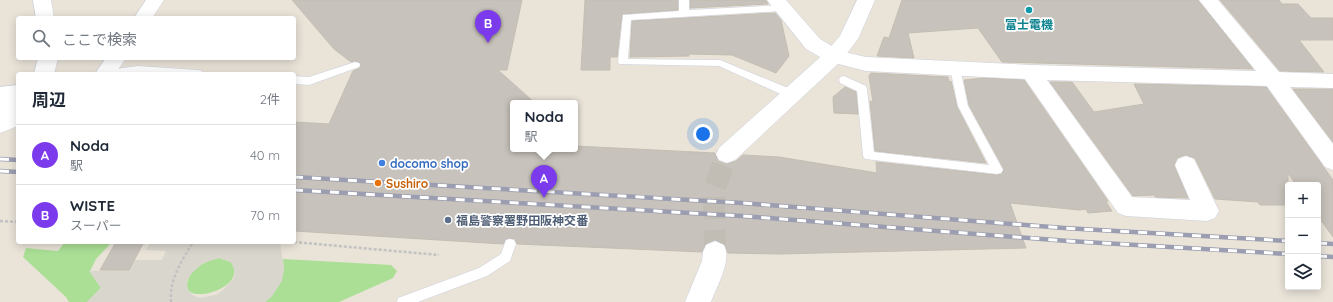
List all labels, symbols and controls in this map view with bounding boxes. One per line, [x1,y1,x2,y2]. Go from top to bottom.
marker: 富士電機 [1024,5,1034,15]
pin: B [475,10,501,43]
search box [16,16,296,60]
place label: 富士電機 [1005,17,1053,32]
icon: search [30,27,52,49]
text: ここで検索 [62,30,137,49]
text: 周辺 [32,89,66,110]
text: 2件 [260,91,280,107]
popup [510,100,578,152]
text: Noda [524,107,564,126]
your location [693,124,713,144]
text: 駅 [524,128,537,144]
text: Noda [70,136,109,155]
text: A [41,147,49,163]
text: 40 m [250,147,280,163]
place label: docomo shop [390,156,469,171]
text: 駅 [70,157,83,173]
marker: docomo shop [377,158,387,168]
pin: A [531,165,557,198]
place label: Sushiro [386,176,429,191]
marker: Sushiro [373,178,383,188]
map controls [1285,182,1321,290]
button: + [1285,182,1321,218]
text: WISTE [70,196,115,215]
text: B [41,207,49,223]
text: 70 m [250,207,280,223]
place label: 福島警察署野田阪神交番 [456,213,589,228]
marker: 福島警察署野田阪神交番 [443,215,453,225]
text: スーパー [70,217,122,233]
button: − [1285,218,1321,254]
button: layers [1285,254,1321,290]

